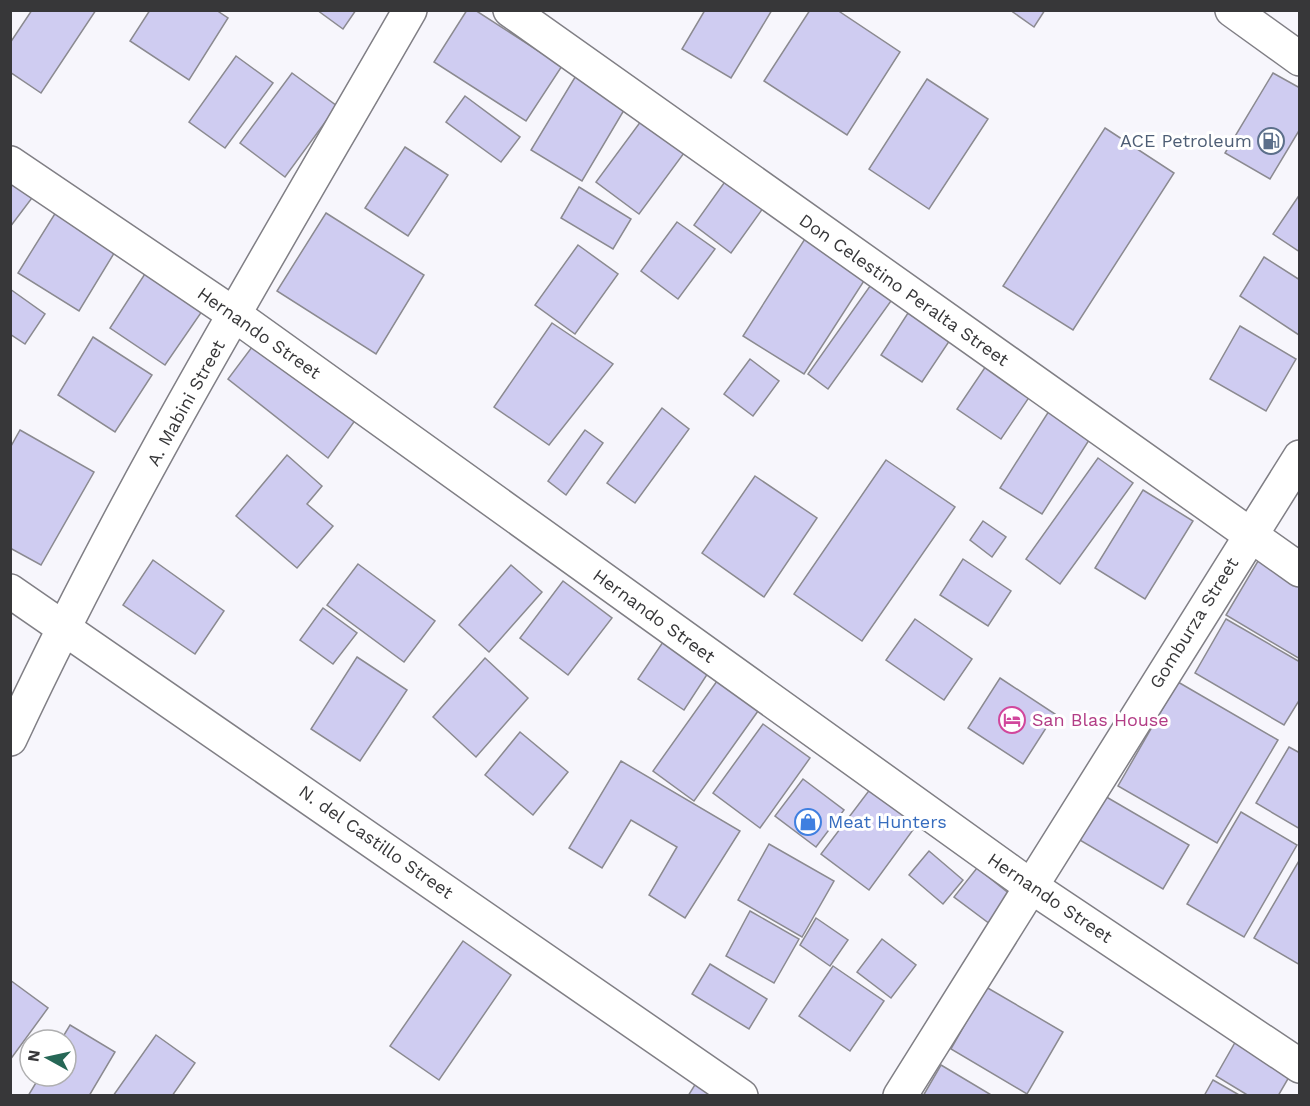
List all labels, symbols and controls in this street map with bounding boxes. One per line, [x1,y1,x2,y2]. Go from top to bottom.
fuel station icon: ACE Petroleum [1256,126,1286,156]
place label: ACE Petroleum [1120,130,1252,151]
street label: Don Celestino Peralta Street [796,209,1013,370]
street label: Hernando Street [194,282,325,383]
street label: A. Mabini Street [142,336,229,469]
street label: Gomburza Street [1145,553,1243,692]
street label: Hernando Street [589,564,720,667]
hotel icon: San Blas House [997,705,1027,735]
place label: San Blas House [1032,709,1169,730]
street label: N. del Castillo Street [295,780,458,903]
shop icon: Meat Hunters [793,807,823,837]
place label: Meat Hunters [828,811,947,832]
street label: Hernando Street [984,848,1117,947]
north arrow [18,1028,78,1088]
text: N [23,1049,44,1063]

